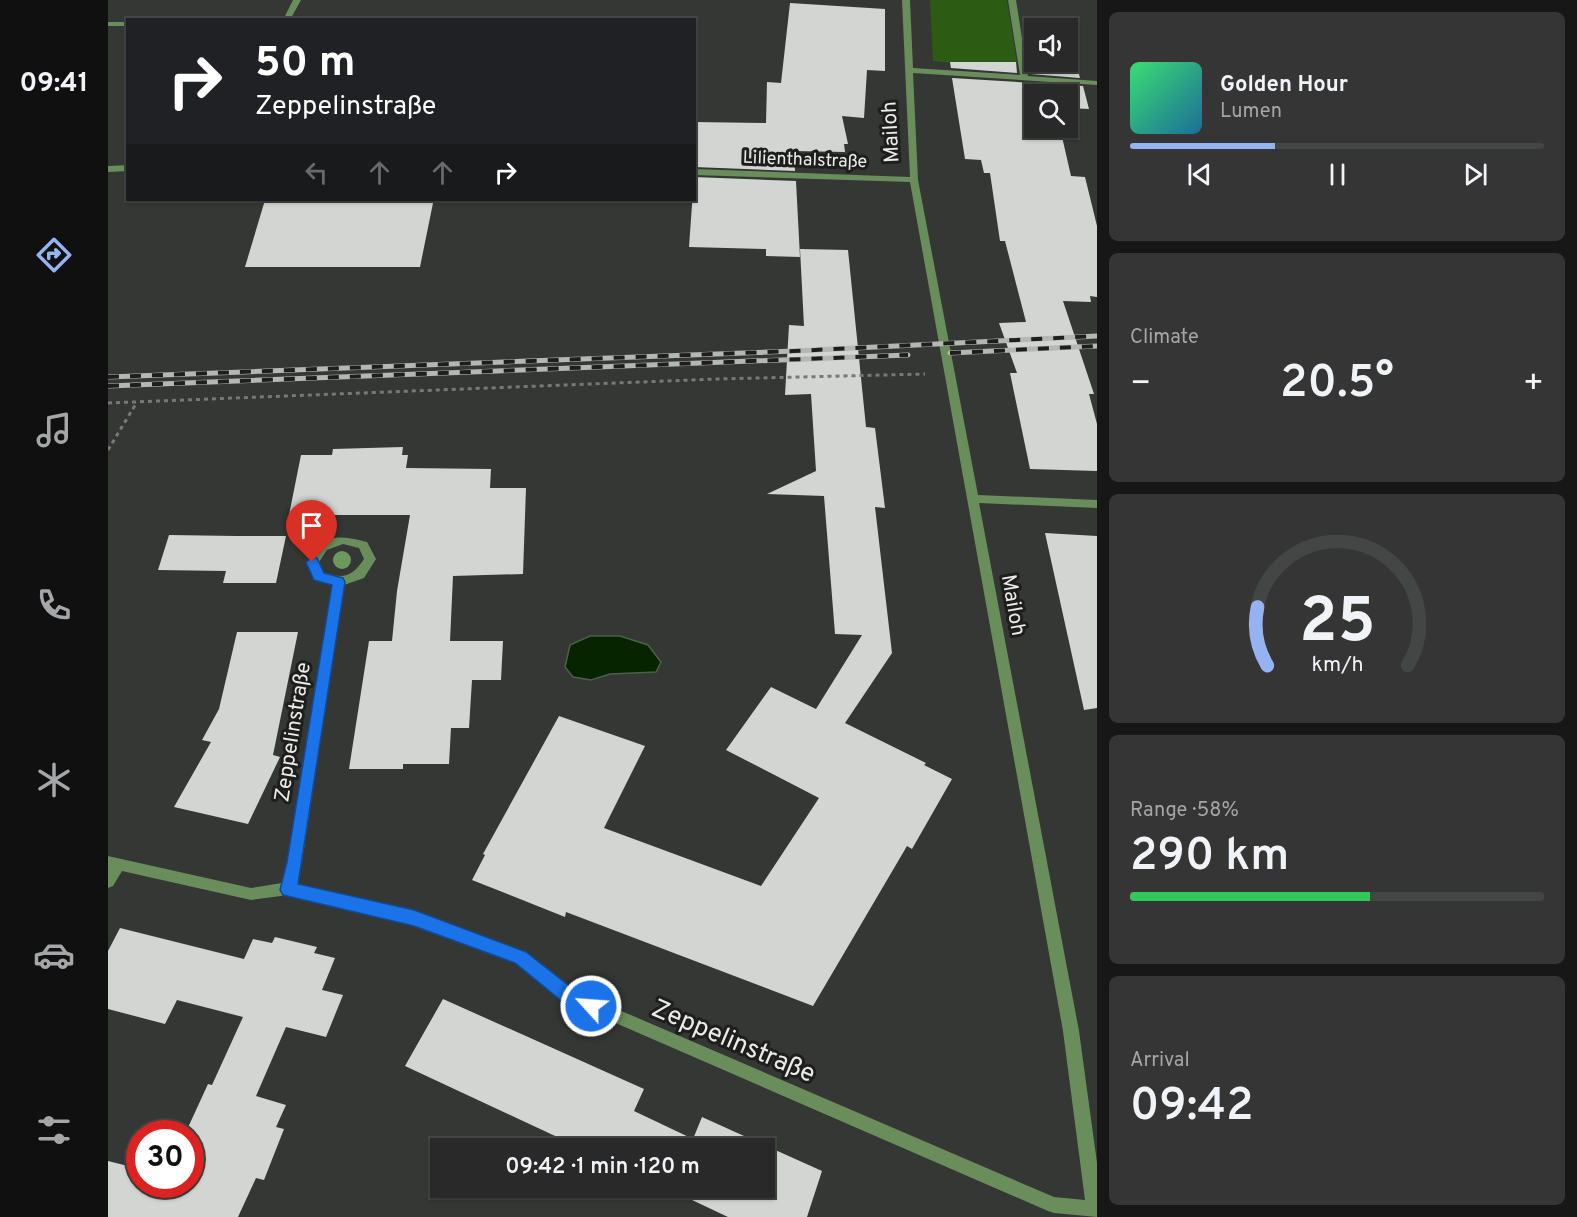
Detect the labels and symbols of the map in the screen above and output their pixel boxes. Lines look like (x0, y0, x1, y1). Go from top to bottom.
street label: Mailoh (876, 100, 907, 163)
street label: Lilienthalstraße (742, 147, 868, 174)
pin (286, 500, 337, 562)
street label: Mailoh (994, 573, 1031, 638)
street label: Zeppelinstraße (269, 660, 318, 804)
position arrow (559, 974, 623, 1038)
street label: Zeppelinstraße (646, 993, 820, 1092)
speed limit sign: 30 (126, 1120, 204, 1198)

